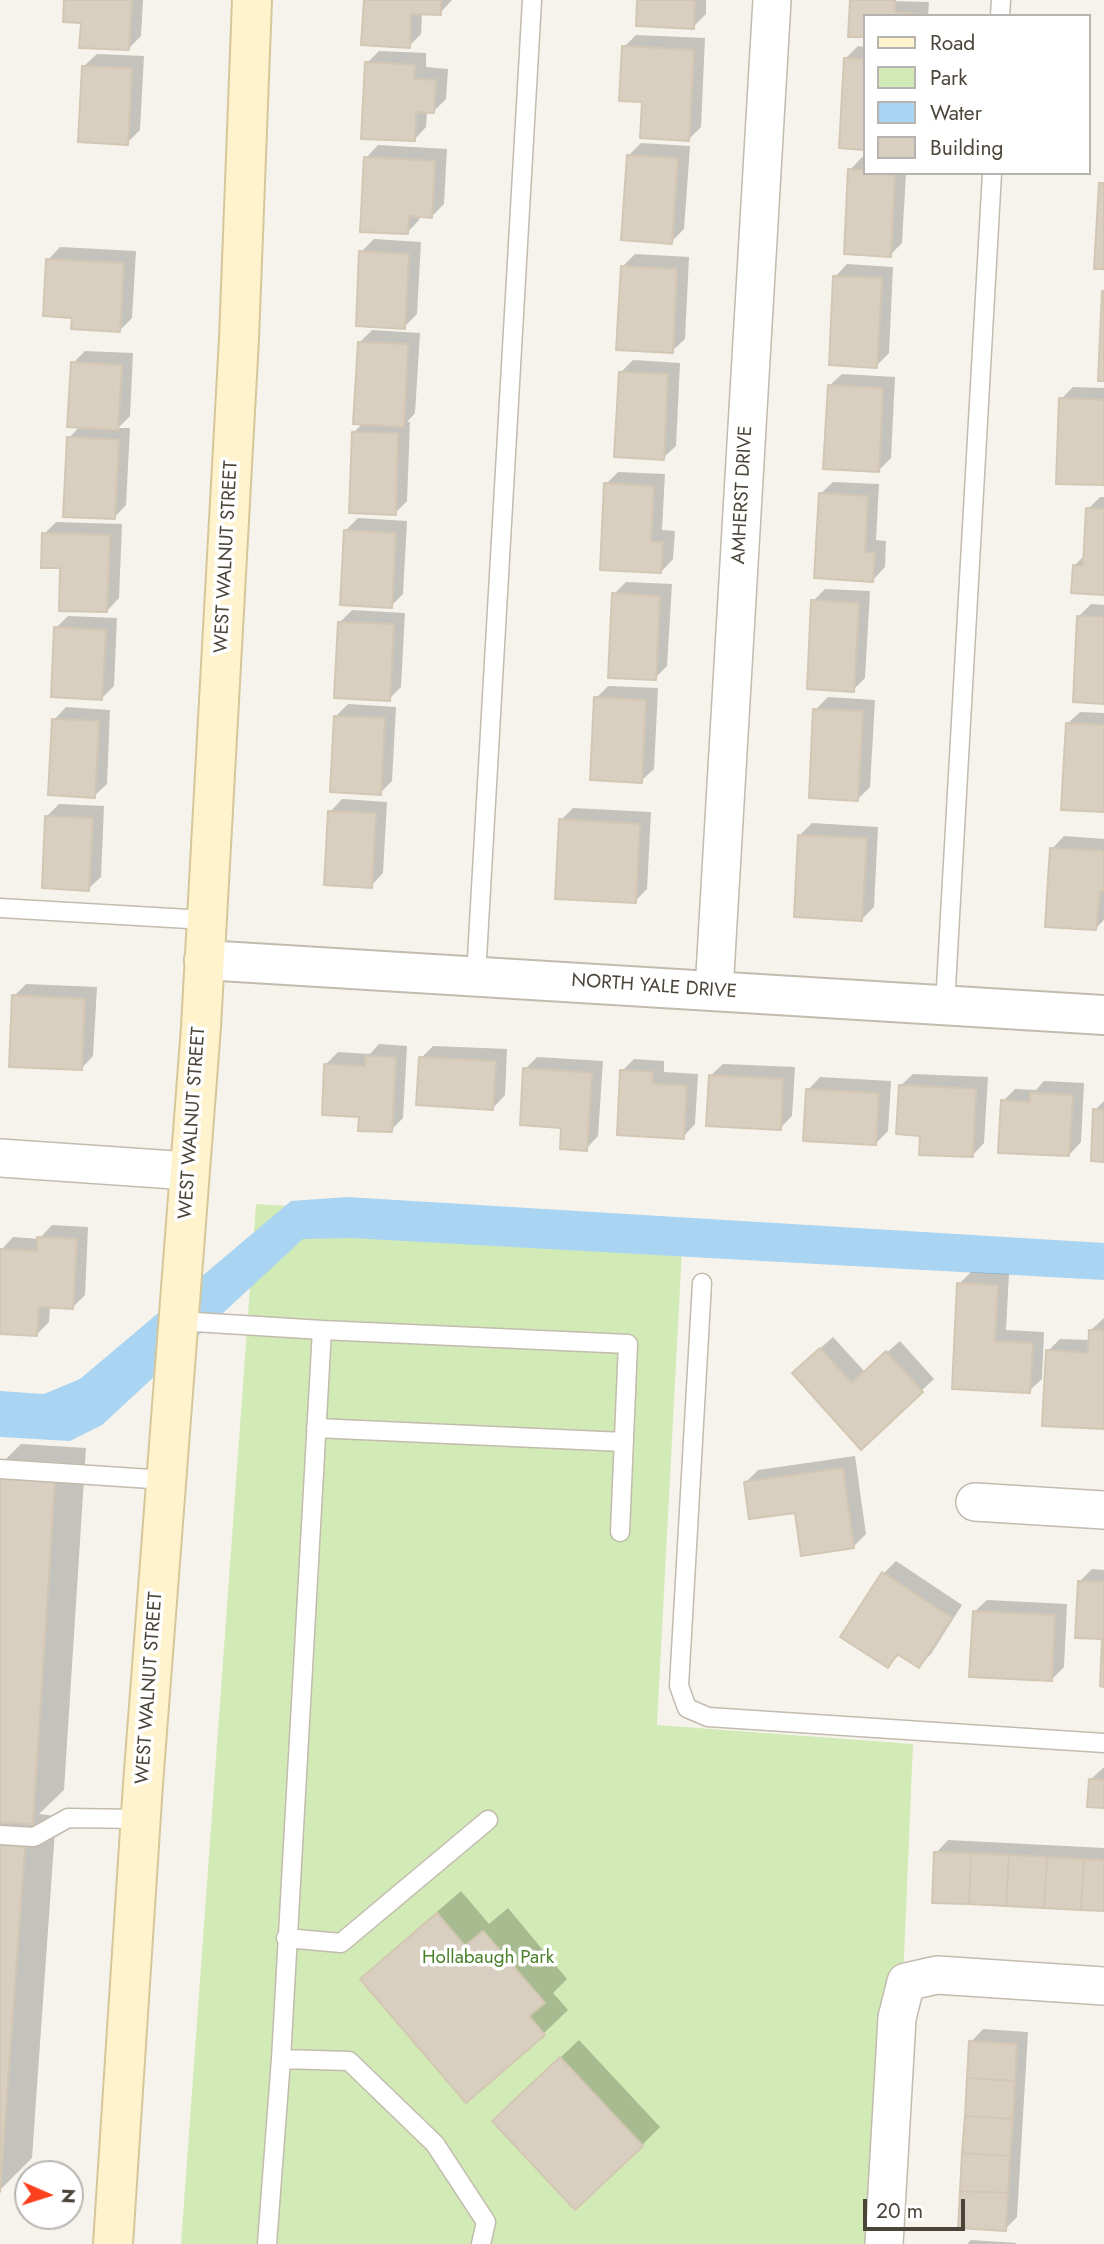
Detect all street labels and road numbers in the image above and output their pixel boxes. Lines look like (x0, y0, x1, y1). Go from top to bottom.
street label: AMHERST DRIVE (728, 425, 758, 565)
street label: WEST WALNUT STREET (211, 460, 243, 654)
street label: NORTH YALE DRIVE (571, 970, 737, 1004)
street label: WEST WALNUT STREET (175, 1026, 211, 1220)
street label: WEST WALNUT STREET (132, 1591, 168, 1785)

